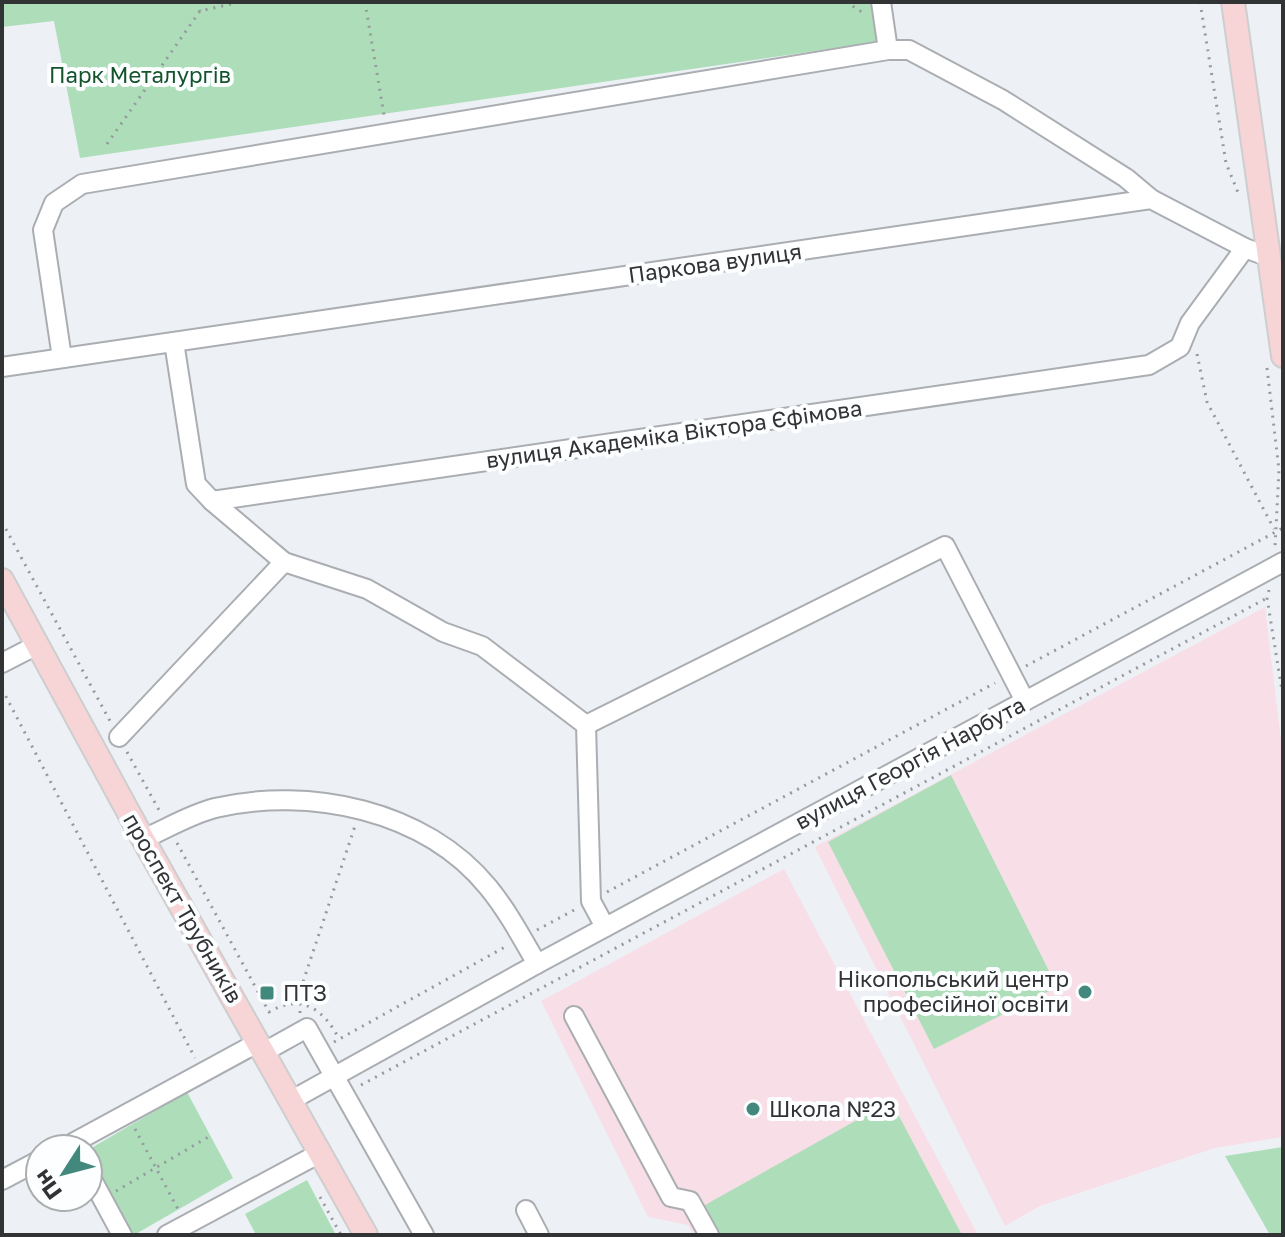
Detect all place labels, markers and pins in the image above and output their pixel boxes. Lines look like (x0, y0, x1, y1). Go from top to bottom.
place label: Нікопольський центр професійної освіти (837, 965, 1069, 1017)
place label: ПТЗ (283, 979, 327, 1006)
marker: Нікопольський центр професійної освіти (1076, 983, 1094, 1001)
marker: ПТЗ (258, 984, 276, 1002)
place label: Школа №23 (769, 1095, 896, 1122)
marker: Школа №23 (744, 1100, 762, 1118)

